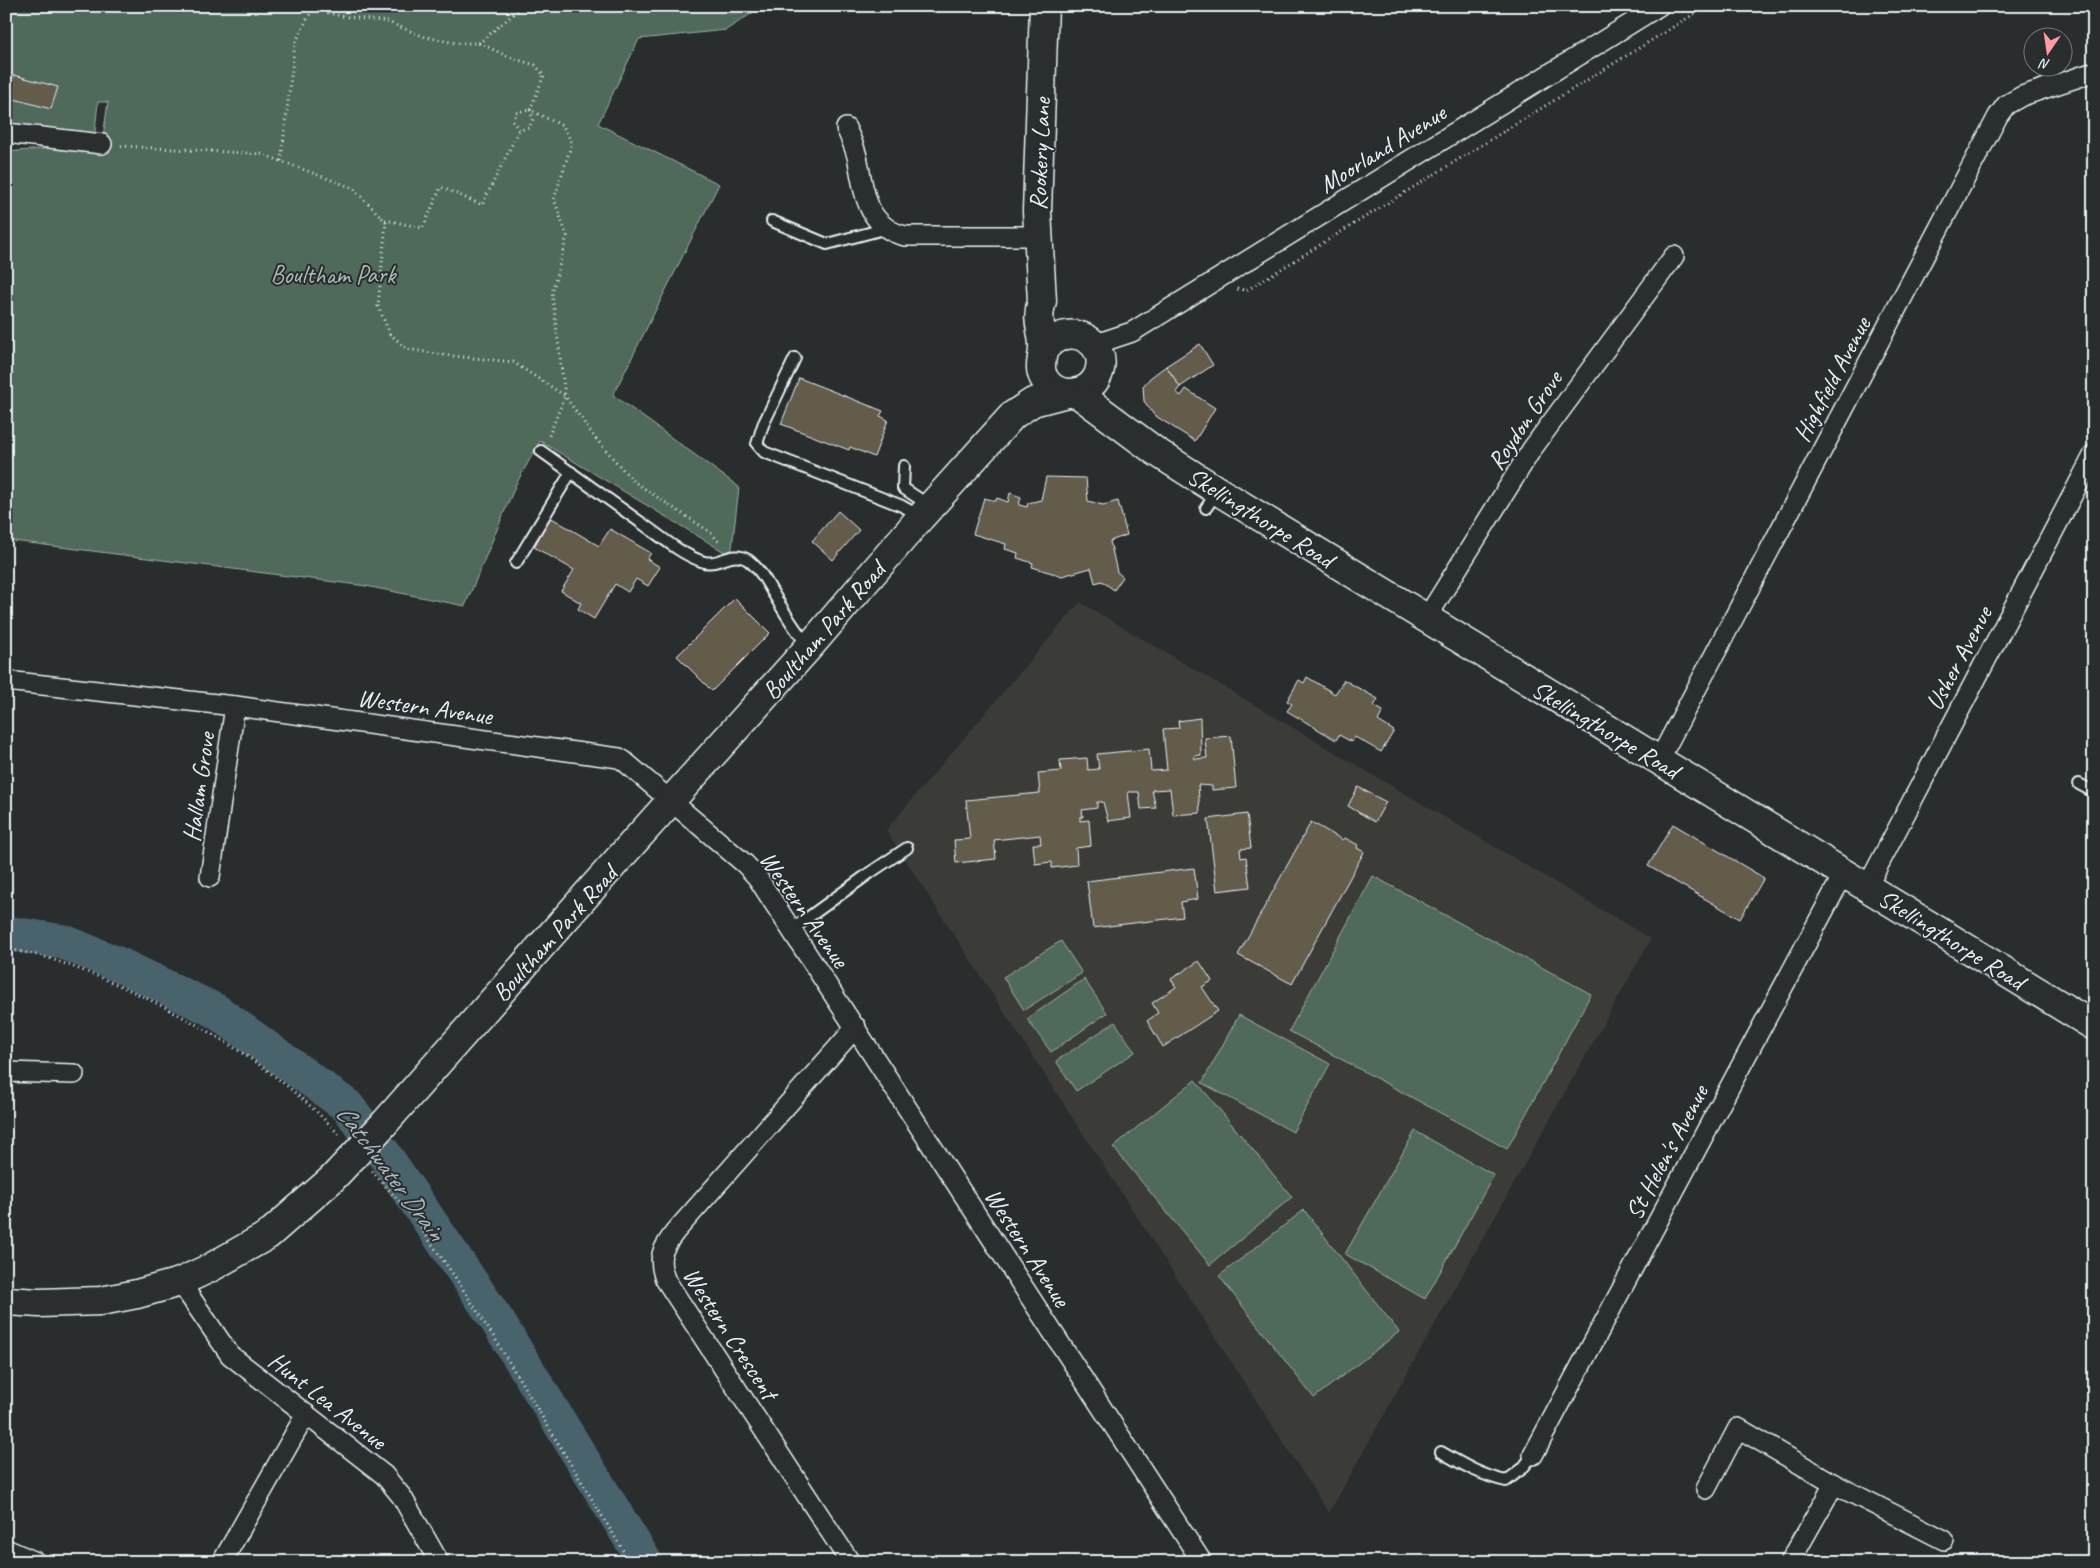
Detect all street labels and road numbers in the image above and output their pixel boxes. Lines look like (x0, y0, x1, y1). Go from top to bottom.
street label: Rookery Lane (1022, 95, 1058, 211)
street label: Moorland Avenue (1313, 96, 1454, 201)
street label: Highfield Avenue (1786, 310, 1879, 447)
street label: Roydon Grove (1480, 363, 1571, 476)
street label: Skellingthorpe Road (1181, 460, 1343, 578)
street label: Boultham Park Road (755, 552, 895, 706)
street label: Usher Avenue (1918, 599, 2000, 716)
street label: Skellingthorpe Road (1526, 673, 1689, 789)
street label: Western Avenue (356, 682, 496, 733)
street label: Hallam Grove (175, 729, 223, 844)
street label: Western Avenue (752, 845, 857, 976)
street label: Boultham Park Road (485, 856, 627, 1008)
street label: Skellingthorpe Road (1872, 882, 2034, 1000)
street label: St Helen's Avenue (1618, 1078, 1717, 1225)
street label: Western Avenue (977, 1182, 1078, 1315)
street label: Western Crescent (675, 1261, 787, 1409)
street label: Hunt Lea Avenue (262, 1345, 394, 1458)

